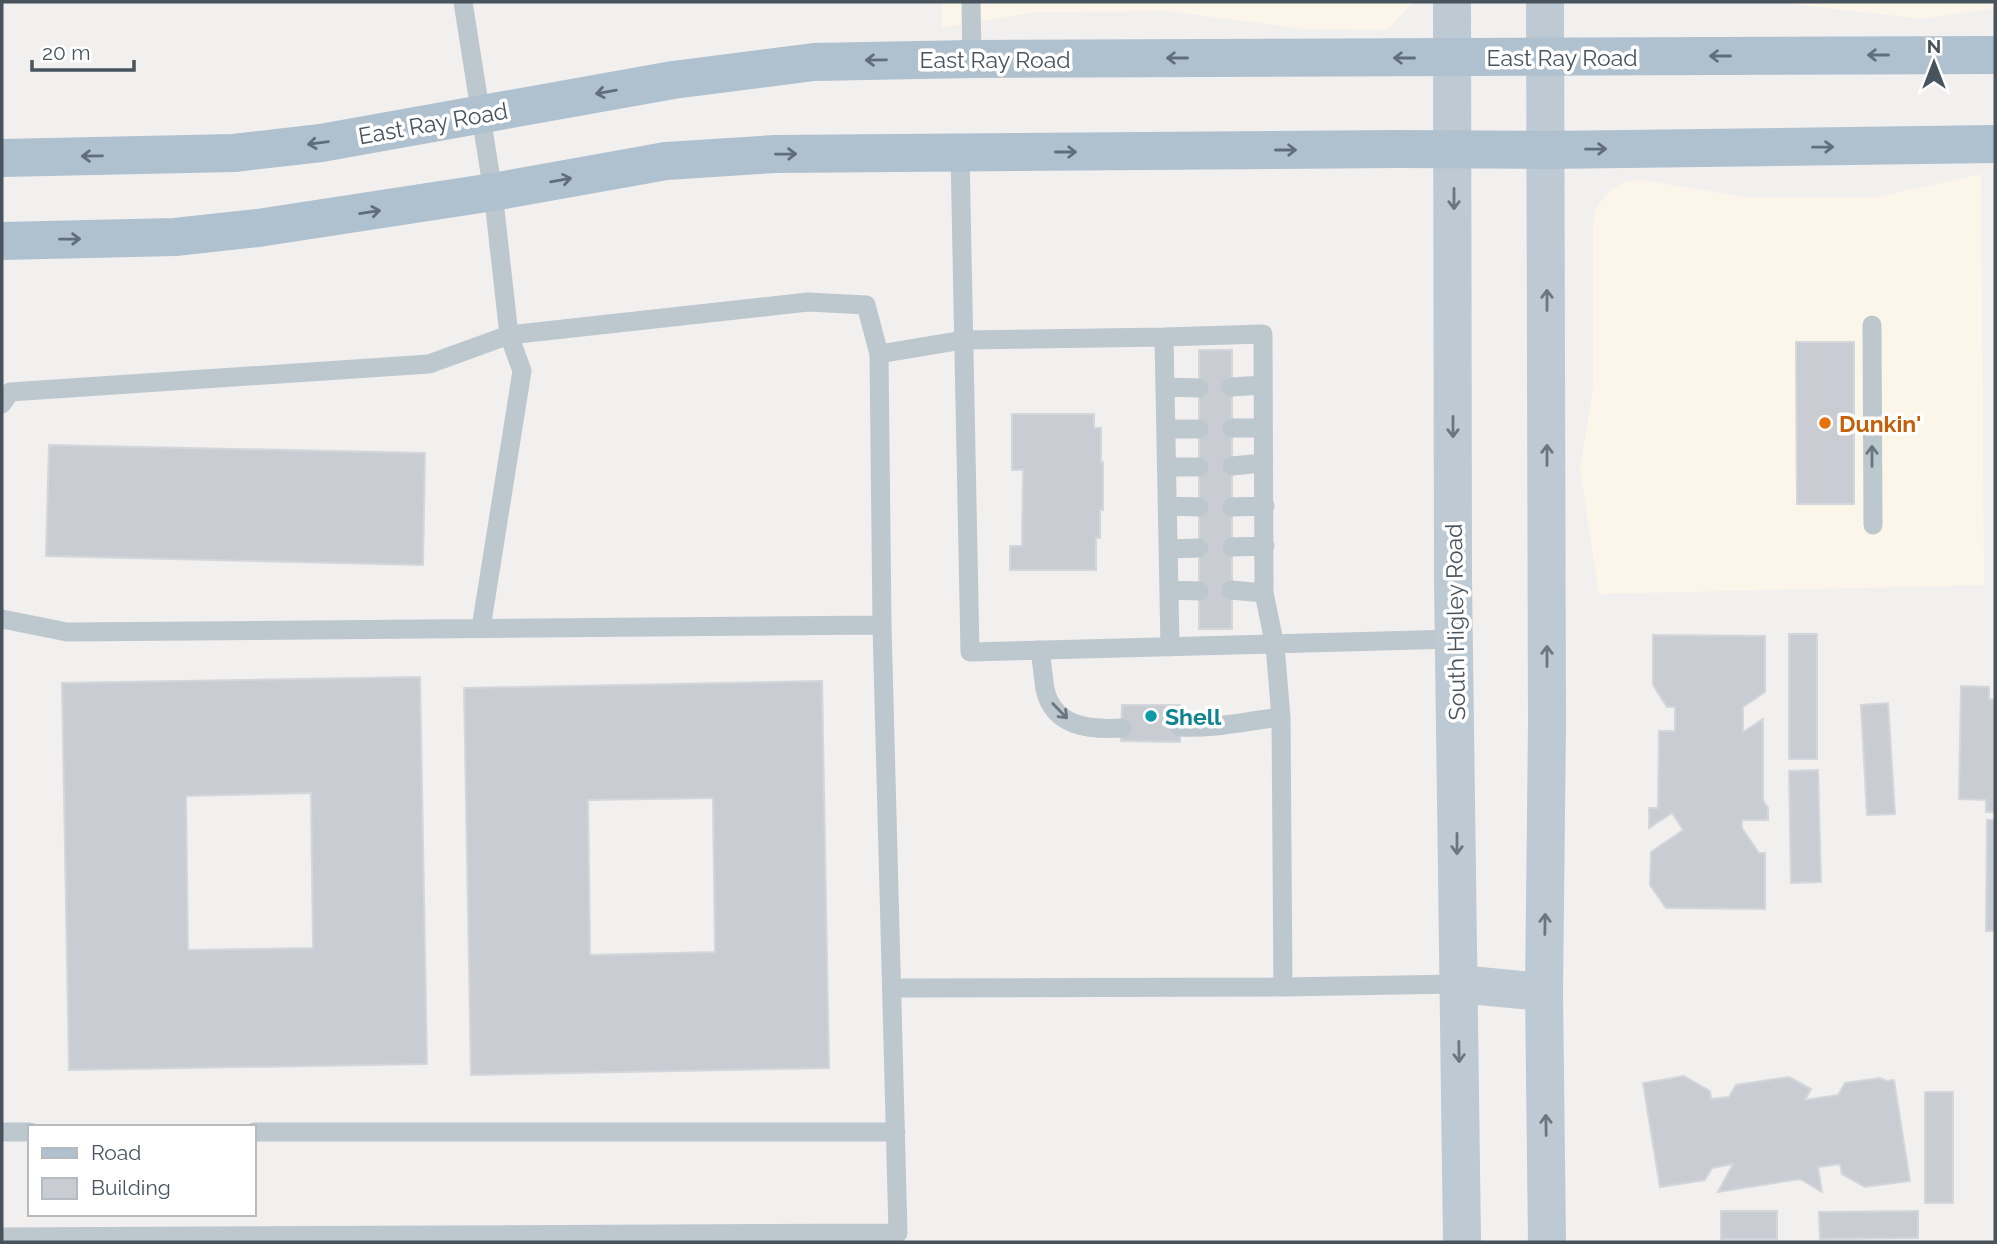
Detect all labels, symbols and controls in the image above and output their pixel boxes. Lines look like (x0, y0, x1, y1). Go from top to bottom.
scale bar (32, 28, 133, 72)
north arrow (1899, 28, 1969, 98)
text: N (1927, 35, 1941, 57)
text: 20 m (42, 40, 90, 65)
street label: East Ray Road (1486, 44, 1638, 71)
street label: East Ray Road (919, 46, 1071, 73)
one-way arrow (1867, 48, 1890, 62)
one-way arrow (1708, 49, 1731, 63)
one-way arrow (1166, 51, 1189, 65)
one-way arrow (1393, 51, 1416, 65)
one-way arrow (865, 54, 888, 67)
one-way arrow (595, 85, 618, 99)
street label: East Ray Road (356, 97, 510, 149)
one-way arrow (308, 137, 330, 150)
one-way arrow (1811, 140, 1834, 153)
one-way arrow (1275, 143, 1298, 157)
one-way arrow (1584, 143, 1607, 156)
one-way arrow (1055, 145, 1078, 158)
one-way arrow (774, 147, 797, 161)
one-way arrow (80, 150, 103, 163)
one-way arrow (549, 173, 572, 186)
one-way arrow (1447, 188, 1460, 211)
one-way arrow (358, 205, 381, 218)
one-way arrow (58, 232, 81, 246)
one-way arrow (1540, 289, 1554, 312)
place label: Dunkin' (1839, 410, 1921, 437)
one-way arrow (1446, 415, 1460, 438)
marker: Dunkin' (1817, 415, 1833, 431)
one-way arrow (1540, 444, 1554, 467)
one-way arrow (1865, 445, 1879, 468)
street label: South Higley Road (1440, 523, 1470, 721)
one-way arrow (1540, 645, 1554, 668)
one-way arrow (1052, 703, 1069, 720)
place label: Shell (1165, 703, 1222, 730)
marker: Shell (1143, 708, 1159, 724)
one-way arrow (1450, 832, 1464, 855)
one-way arrow (1538, 913, 1552, 936)
one-way arrow (1452, 1040, 1466, 1063)
one-way arrow (1539, 1114, 1553, 1137)
legend (28, 1125, 256, 1216)
text: Road (91, 1140, 141, 1165)
text: Building (91, 1175, 171, 1200)

